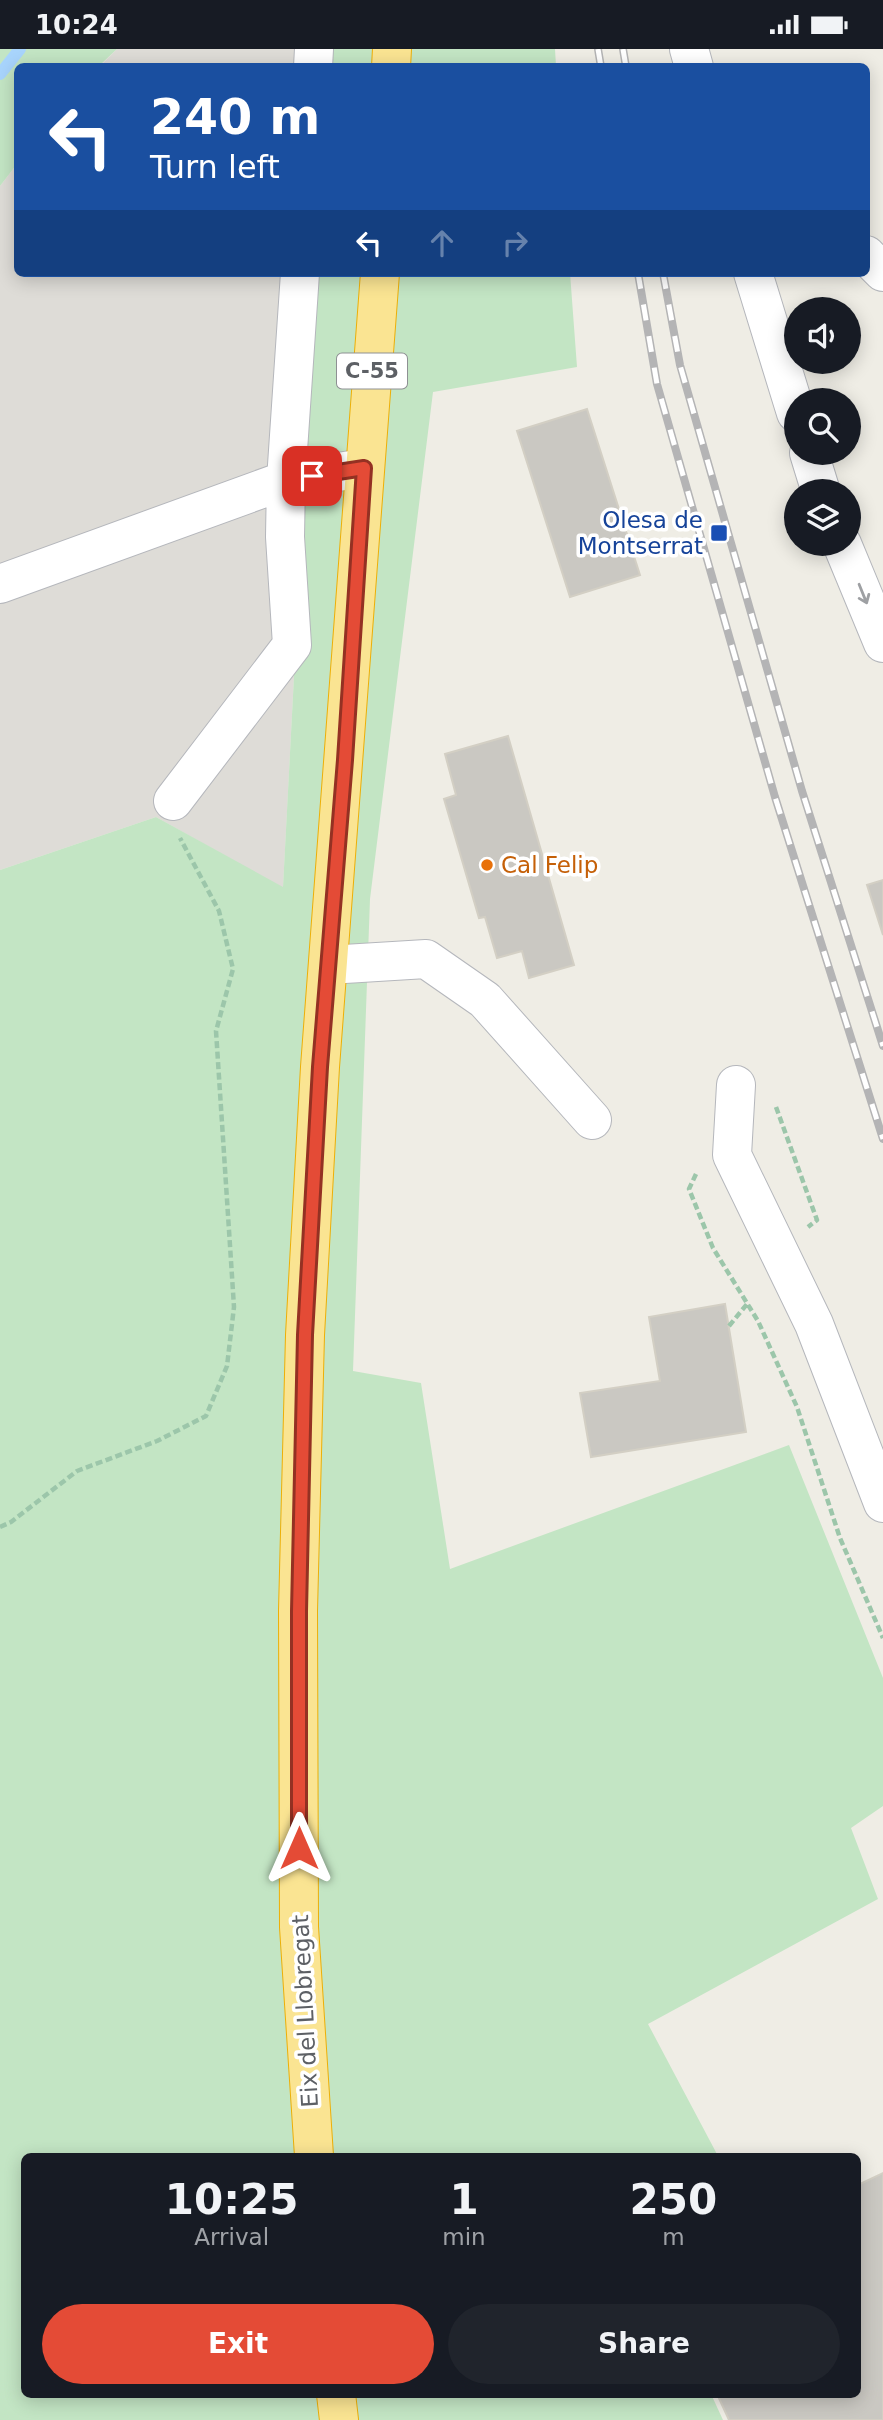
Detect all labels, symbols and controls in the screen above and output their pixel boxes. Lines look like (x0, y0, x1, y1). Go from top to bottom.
text: 10:24 (35, 10, 118, 40)
text: 240 m (150, 89, 320, 146)
icon: left (35, 91, 126, 182)
text: Turn left (150, 148, 280, 186)
icon: left (350, 224, 388, 262)
icon: ahead (423, 224, 461, 262)
icon: right (496, 224, 534, 262)
map controls (784, 297, 861, 556)
button: sound (784, 297, 861, 374)
road number: C-55 (337, 353, 407, 389)
button: search (784, 388, 861, 465)
pin (282, 446, 342, 506)
icon: arrive (293, 457, 331, 495)
button: layers (784, 479, 861, 556)
place label: Olesa de Montserrat (578, 507, 703, 559)
marker: Olesa de Montserrat (709, 523, 729, 543)
one-way arrow (857, 582, 870, 604)
place label: Cal Felip (501, 852, 598, 878)
marker: Cal Felip (479, 857, 495, 873)
position arrow (262, 1811, 336, 1885)
street label: Eix del Llobregat (287, 1914, 323, 2108)
text: 10:25 (165, 2175, 299, 2224)
text: 1 (449, 2175, 479, 2224)
text: 250 (630, 2175, 717, 2224)
text: Arrival (194, 2224, 269, 2250)
text: min (442, 2224, 486, 2250)
text: m (662, 2224, 685, 2250)
button: Exit (42, 2304, 434, 2384)
button: Share (448, 2304, 840, 2384)

